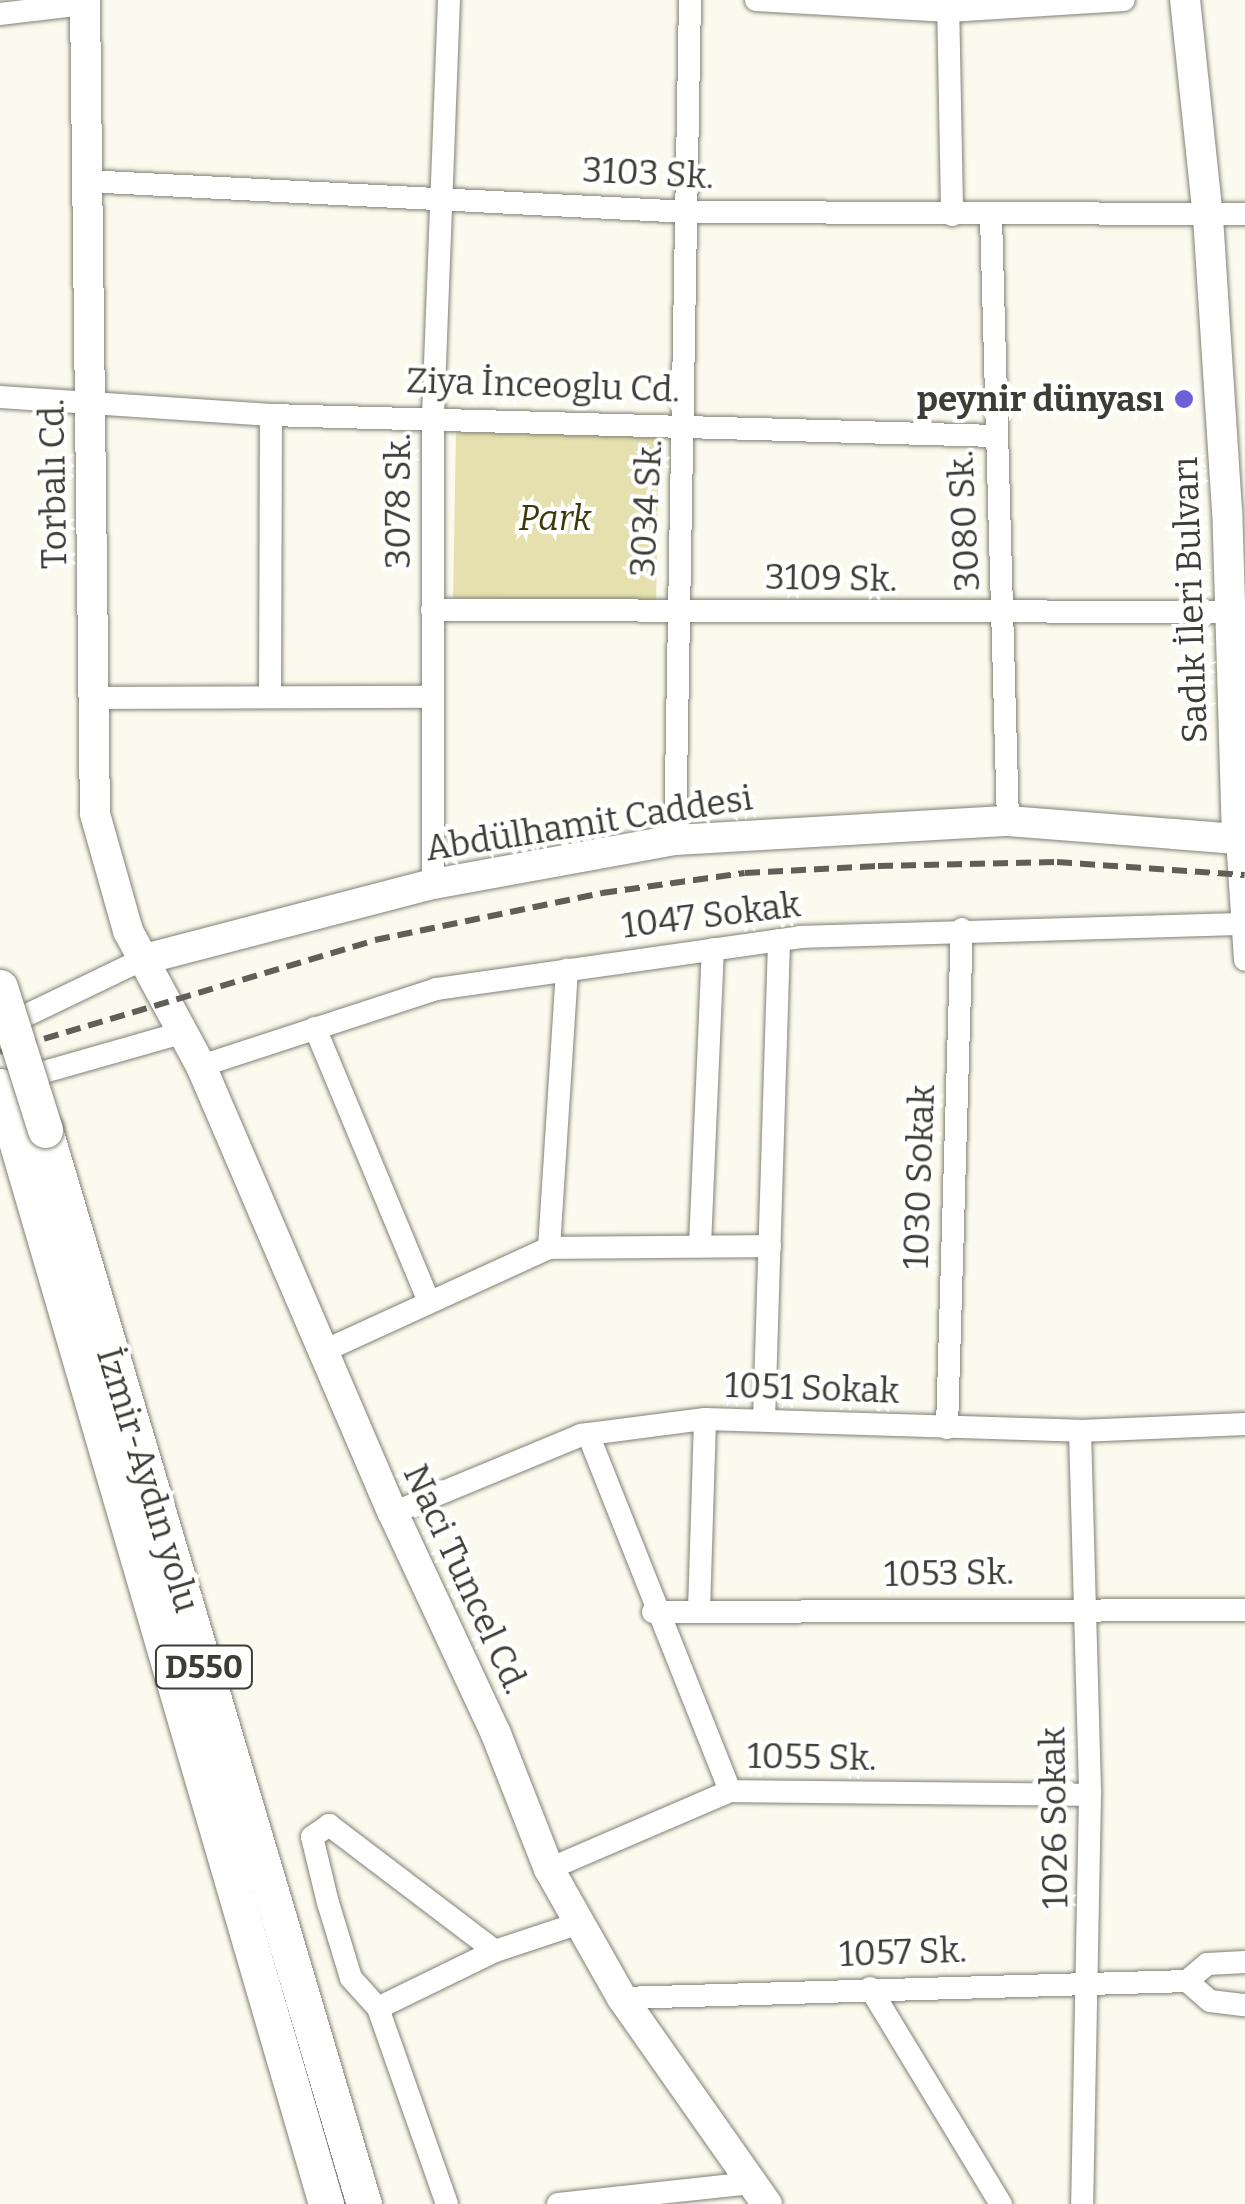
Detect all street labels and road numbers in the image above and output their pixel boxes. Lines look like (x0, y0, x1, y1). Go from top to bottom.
street label: 3103 Sk. (581, 149, 715, 197)
street label: Ziya İnceoglu Cd. (405, 359, 681, 411)
street label: Torbalı Cd. (31, 398, 75, 570)
street label: 3078 Sk. (377, 433, 419, 569)
street label: 3034 Sk. (621, 438, 671, 578)
street label: 3080 Sk. (939, 449, 989, 593)
street label: Sadık İleri Bulvarı (1164, 456, 1216, 744)
street label: 3109 Sk. (764, 556, 898, 600)
street label: Abdülhamit Caddesi (423, 776, 755, 870)
street label: 1047 Sokak (619, 883, 803, 947)
street label: 1030 Sokak (895, 1084, 943, 1270)
street label: İzmir-Aydın yolu (88, 1343, 208, 1617)
street label: 1051 Sokak (724, 1364, 900, 1412)
street label: Naci Tuncel Cd. (395, 1458, 537, 1700)
street label: 1053 Sk. (884, 1551, 1014, 1595)
road number: D550 (154, 1640, 254, 1694)
street label: 1026 Sokak (1031, 1727, 1077, 1909)
street label: 1055 Sk. (747, 1735, 877, 1779)
street label: 1057 Sk. (839, 1929, 967, 1975)

